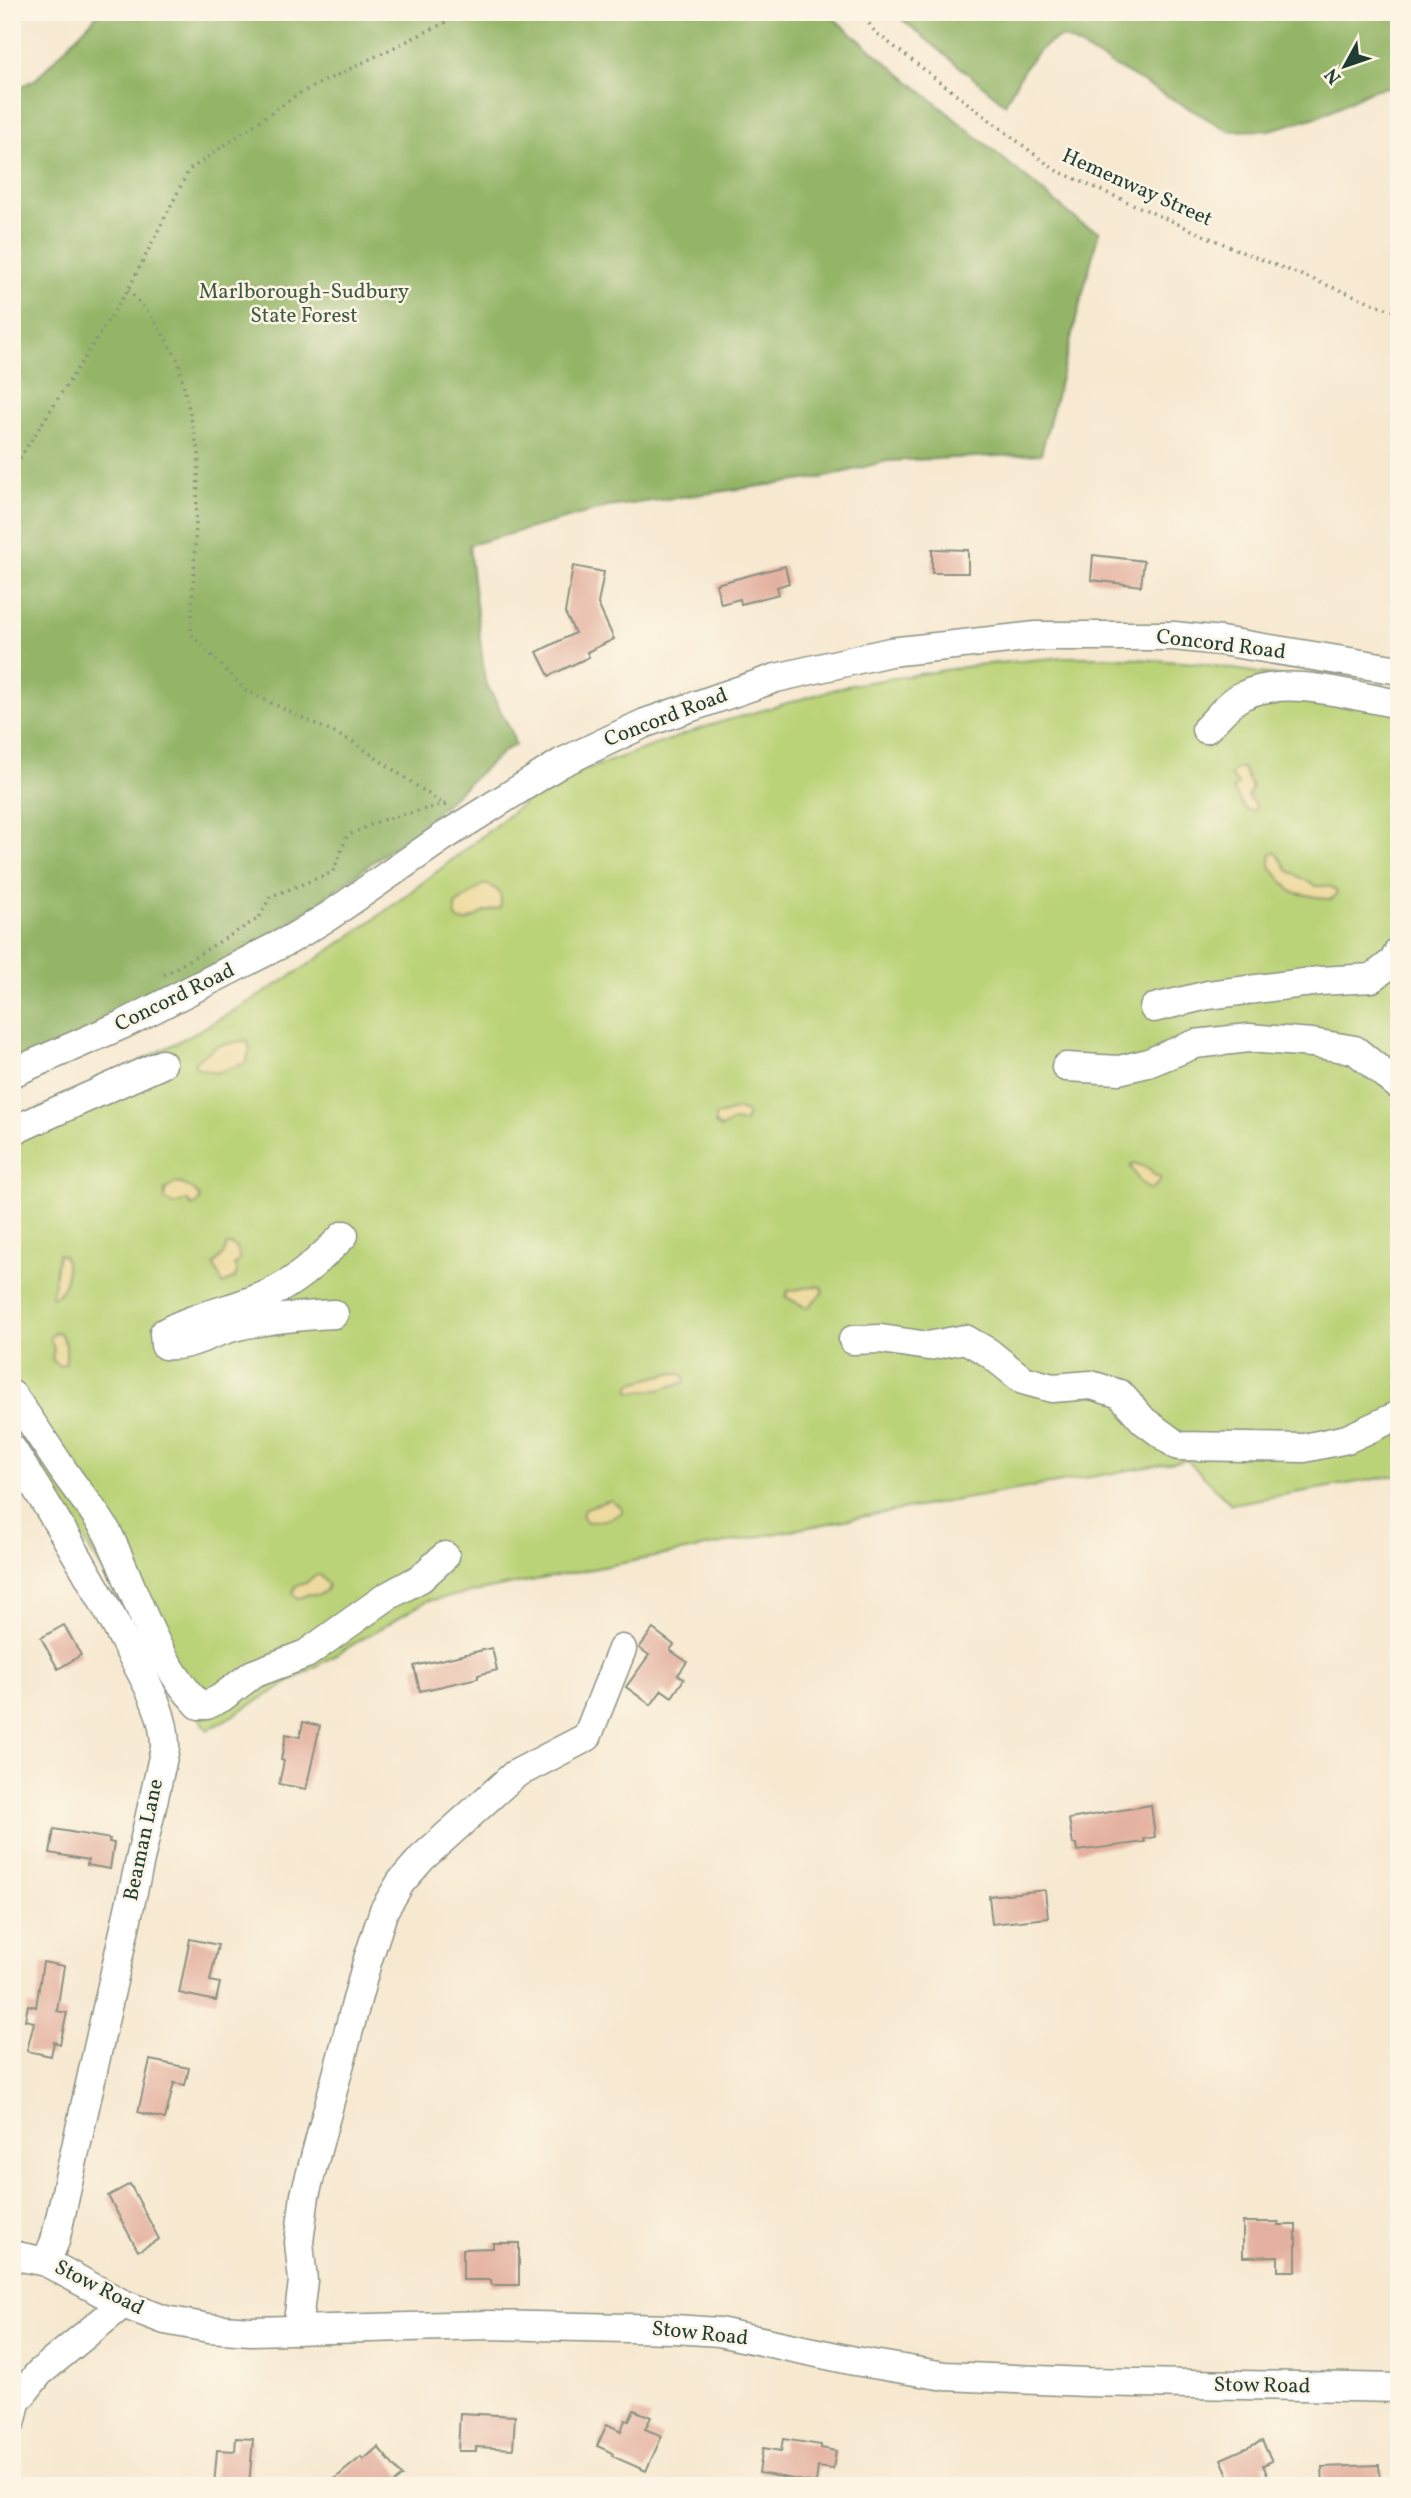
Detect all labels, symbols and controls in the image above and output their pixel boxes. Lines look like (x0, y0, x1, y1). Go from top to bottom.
north arrow (1310, 32, 1380, 102)
text: N (1319, 62, 1348, 89)
street label: Hemenway Street (1057, 142, 1217, 234)
park label: Marlborough-Sudbury State Forest (199, 278, 410, 331)
street label: Concord Road (1155, 623, 1287, 667)
street label: Concord Road (600, 681, 732, 755)
street label: Concord Road (110, 956, 240, 1040)
street label: Beaman Lane (117, 1776, 171, 1904)
street label: Stow Road (49, 2253, 149, 2323)
street label: Stow Road (650, 2315, 750, 2353)
street label: Stow Road (1213, 2371, 1311, 2401)

